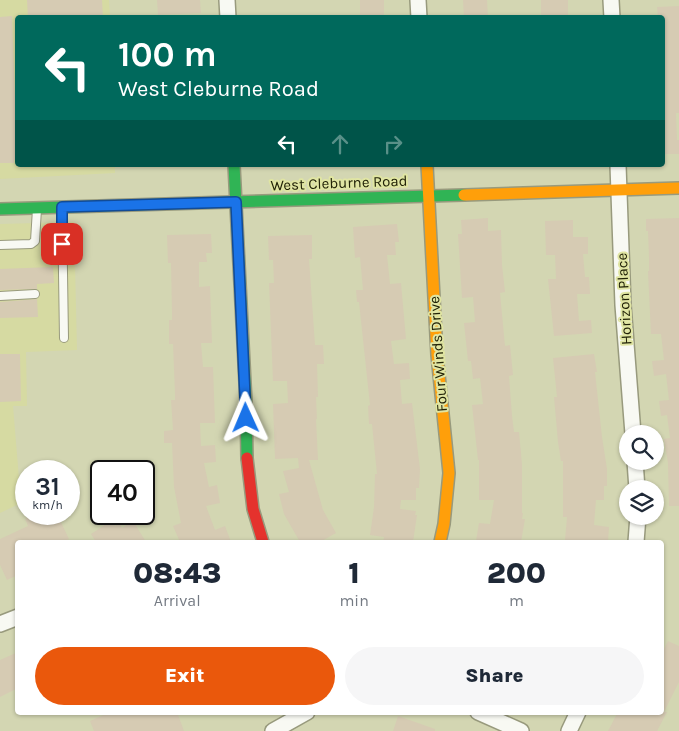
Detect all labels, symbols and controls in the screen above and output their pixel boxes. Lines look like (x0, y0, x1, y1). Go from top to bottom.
text: 100 m (118, 34, 217, 75)
icon: left (35, 35, 100, 100)
text: West Cleburne Road (118, 76, 319, 102)
icon: left (273, 130, 301, 158)
icon: ahead (326, 130, 354, 158)
icon: right (379, 130, 407, 158)
street label: West Cleburne Road (270, 172, 408, 194)
pin (41, 223, 83, 265)
icon: arrive (48, 230, 76, 258)
street label: Horizon Place (613, 252, 635, 346)
street label: Four Winds Drive (425, 296, 451, 412)
position arrow (219, 391, 271, 443)
map controls (619, 425, 664, 525)
button: search (619, 425, 664, 470)
speed limit sign: 40 (90, 460, 155, 525)
text: 31 (35, 472, 60, 501)
button: layers (619, 480, 664, 525)
text: km/h (32, 498, 63, 512)
text: 08:43 (133, 555, 221, 591)
text: 1 (348, 555, 360, 591)
text: 200 (487, 555, 546, 591)
text: Arrival (154, 591, 201, 610)
text: min (339, 591, 369, 610)
text: m (509, 591, 524, 610)
button: Exit (35, 647, 335, 705)
button: Share (345, 647, 644, 705)

